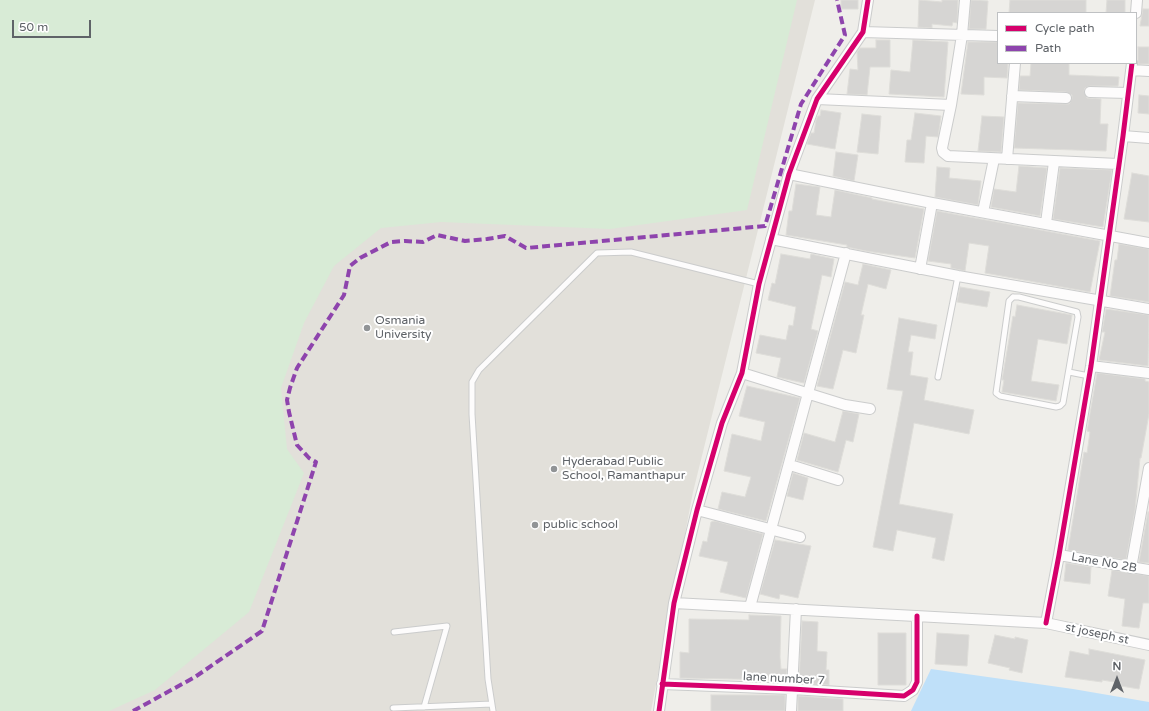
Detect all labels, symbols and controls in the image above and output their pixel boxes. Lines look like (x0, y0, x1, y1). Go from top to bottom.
scale bar (14, 12, 93, 38)
legend (997, 12, 1137, 64)
text: 50 m (19, 20, 48, 34)
text: Cycle path (1035, 21, 1094, 35)
text: Path (1035, 41, 1061, 55)
place label: Osmania University (375, 314, 432, 342)
marker: Osmania University (362, 323, 372, 333)
place label: Hyderabad Public School, Ramanthapur (562, 455, 685, 483)
marker: Hyderabad Public School, Ramanthapur (549, 464, 559, 474)
place label: public school (543, 518, 618, 532)
marker: public school (530, 520, 540, 530)
street label: Lane No 2B (1070, 550, 1138, 576)
street label: st joseph st (1064, 620, 1130, 648)
north arrow (1097, 659, 1137, 699)
text: N (1113, 660, 1121, 673)
street label: lane number 7 (743, 670, 825, 688)

